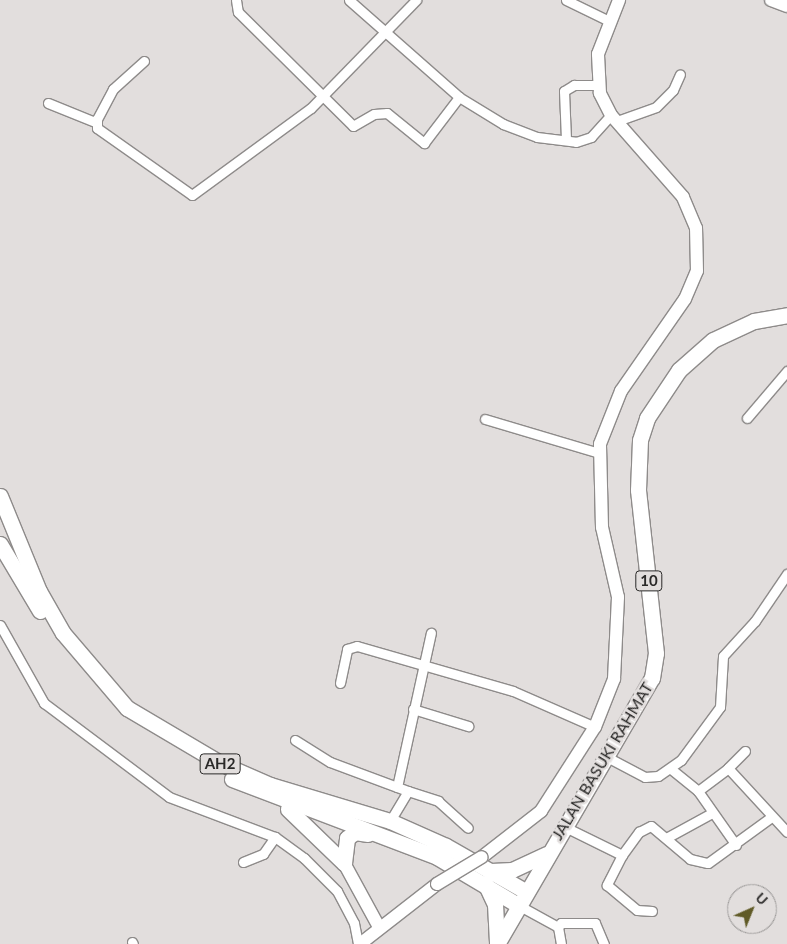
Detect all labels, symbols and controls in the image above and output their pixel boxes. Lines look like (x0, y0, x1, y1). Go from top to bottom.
road number: 10 (635, 568, 663, 594)
street label: JALAN BASUKI RAHMAT (547, 679, 657, 843)
road number: AH2 (199, 752, 241, 776)
north arrow (727, 884, 777, 934)
text: U (752, 889, 772, 908)

